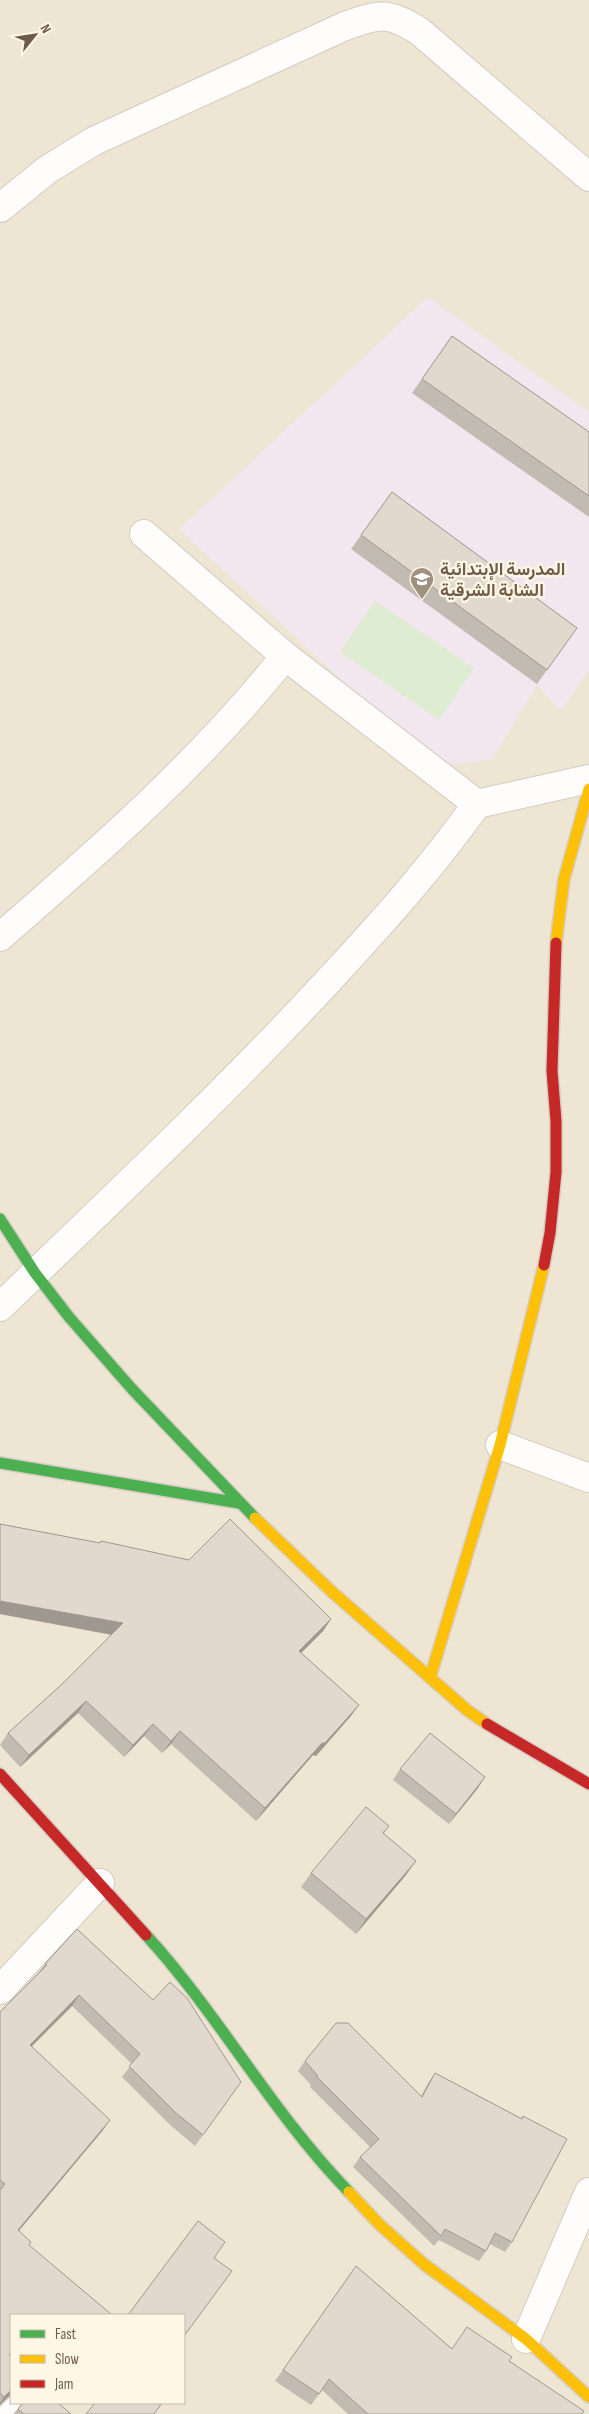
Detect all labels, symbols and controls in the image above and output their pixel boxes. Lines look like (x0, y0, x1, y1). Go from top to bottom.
north arrow (10, 10, 60, 60)
text: N (37, 21, 55, 36)
place label: المدرسة الإبتدائية الشابة الشرقية (440, 559, 565, 601)
school or university icon: المدرسة الإبتدائية الشابة الشرقية (409, 566, 435, 600)
legend (10, 2314, 185, 2404)
text: Fast (55, 2325, 77, 2344)
text: Slow (55, 2350, 79, 2369)
text: Jam (54, 2375, 73, 2394)

